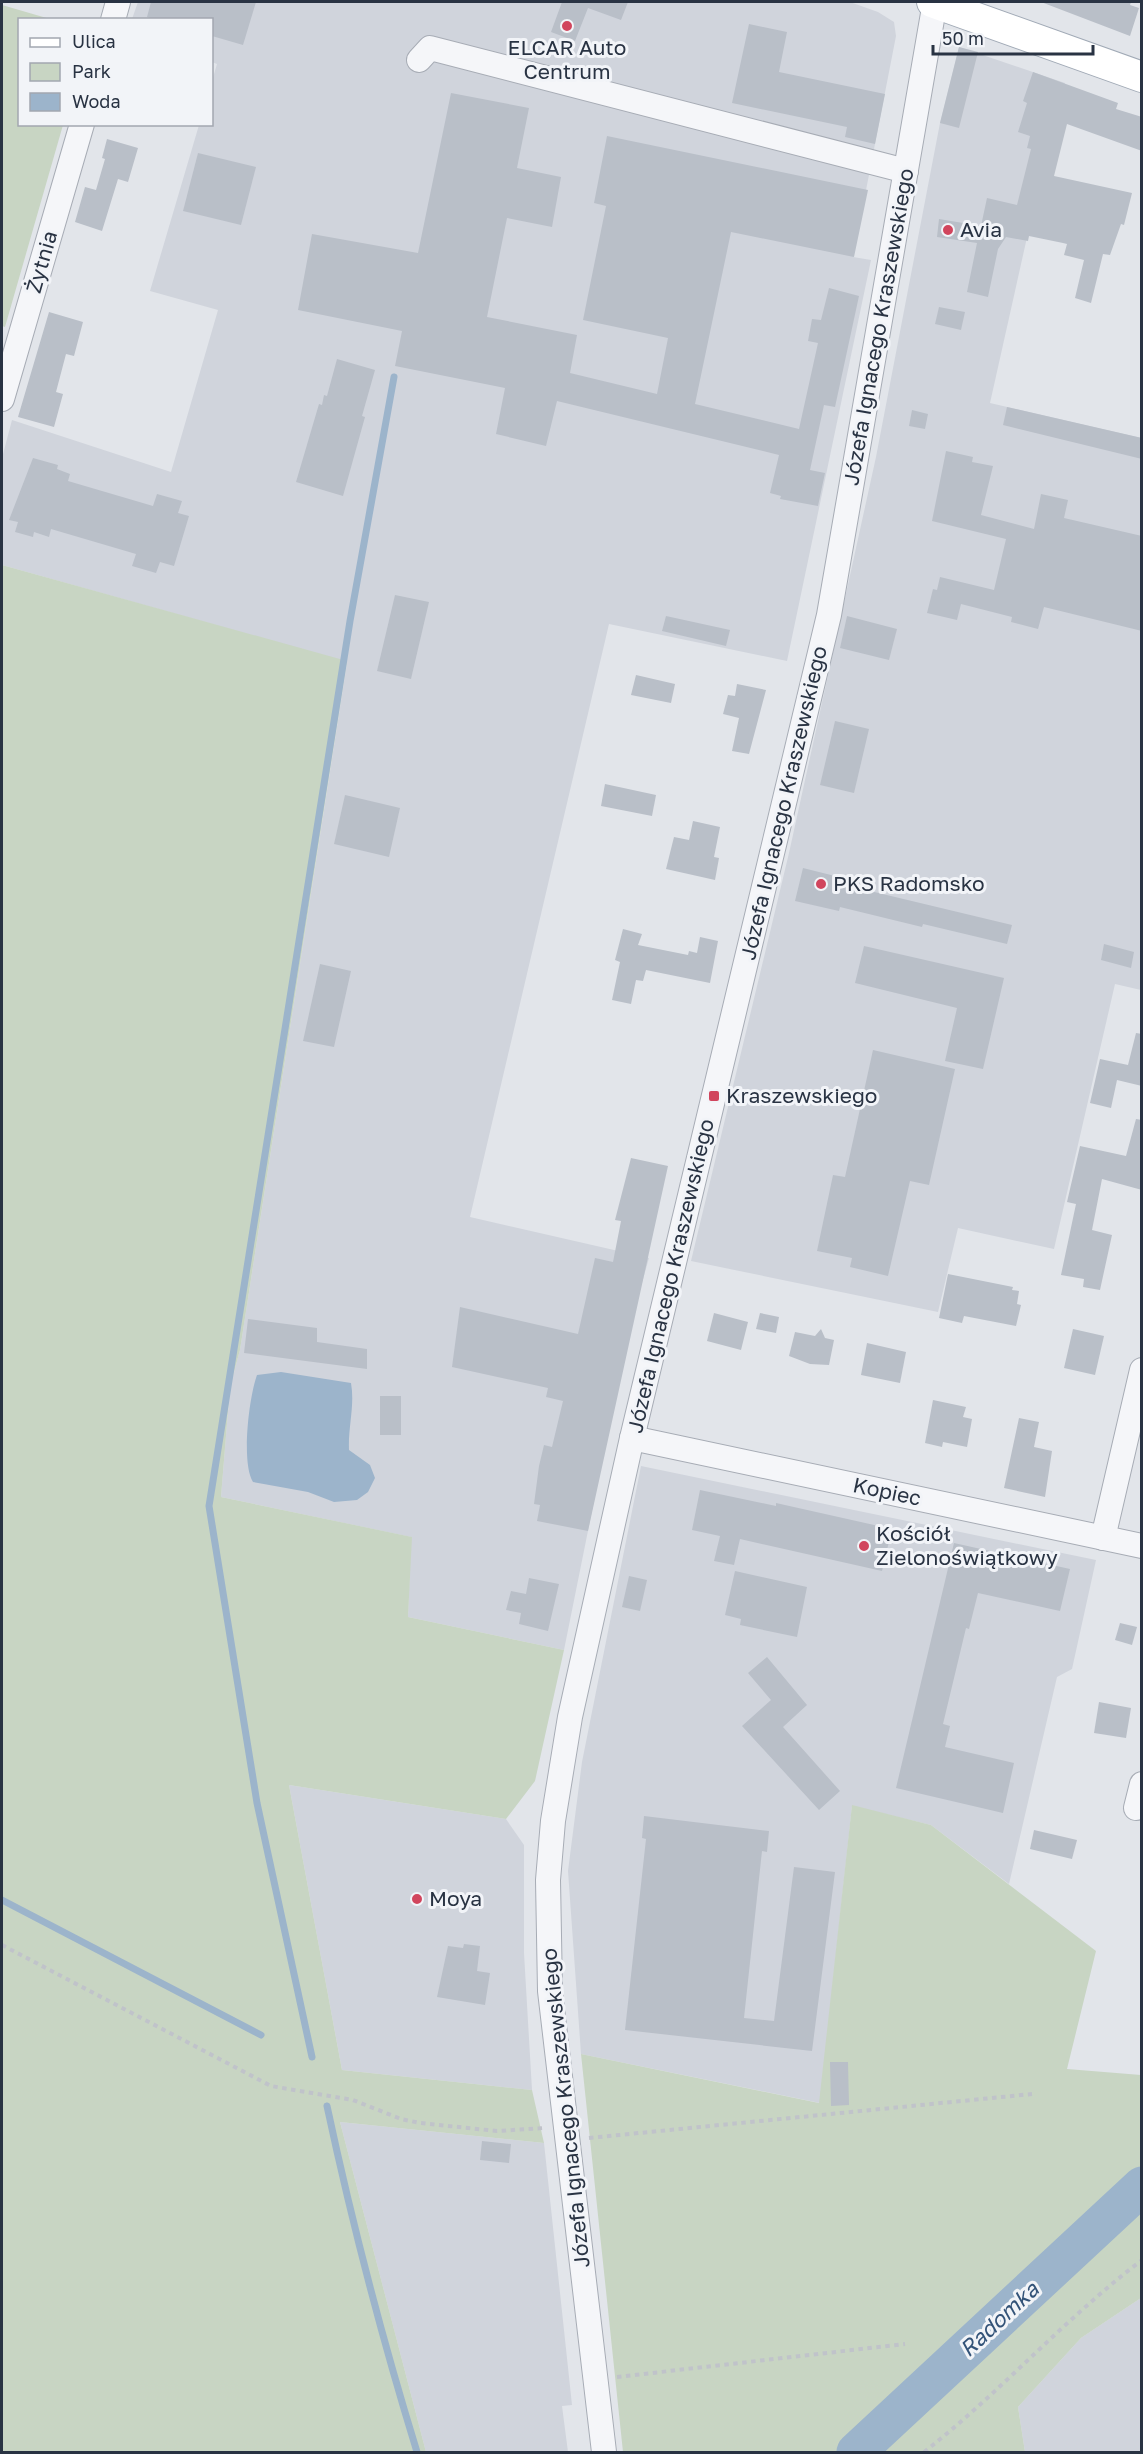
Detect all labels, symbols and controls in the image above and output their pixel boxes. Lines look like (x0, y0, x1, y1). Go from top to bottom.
legend (18, 18, 213, 126)
scale bar (933, 18, 1094, 56)
marker: ELCAR Auto Centrum (560, 19, 574, 33)
text: 50 m (942, 27, 984, 49)
text: Ulica (72, 30, 116, 52)
place label: ELCAR Auto Centrum (508, 34, 626, 84)
text: Park (72, 60, 111, 82)
text: Woda (72, 90, 121, 112)
street label: Józefa Ignacego Kraszewskiego (837, 166, 919, 487)
place label: Avia (960, 216, 1002, 242)
marker: Avia (941, 223, 955, 237)
street label: Żytnia (20, 228, 62, 296)
street label: Józefa Ignacego Kraszewskiego (734, 643, 832, 962)
place label: PKS Radomsko (833, 870, 985, 896)
marker: PKS Radomsko (814, 877, 828, 891)
place label: Kraszewskiego (726, 1082, 877, 1108)
marker: Kraszewskiego (707, 1089, 721, 1103)
street label: Józefa Ignacego Kraszewskiego (621, 1116, 719, 1435)
street label: Kopiec (851, 1471, 924, 1511)
place label: Kościół Zielonoświątkowy (876, 1520, 1058, 1570)
marker: Kościół Zielonoświątkowy (857, 1539, 871, 1553)
place label: Moya (429, 1885, 482, 1911)
marker: Moya (410, 1892, 424, 1906)
street label: Józefa Ignacego Kraszewskiego (535, 1947, 595, 2269)
water label: Radomka (954, 2274, 1045, 2362)

